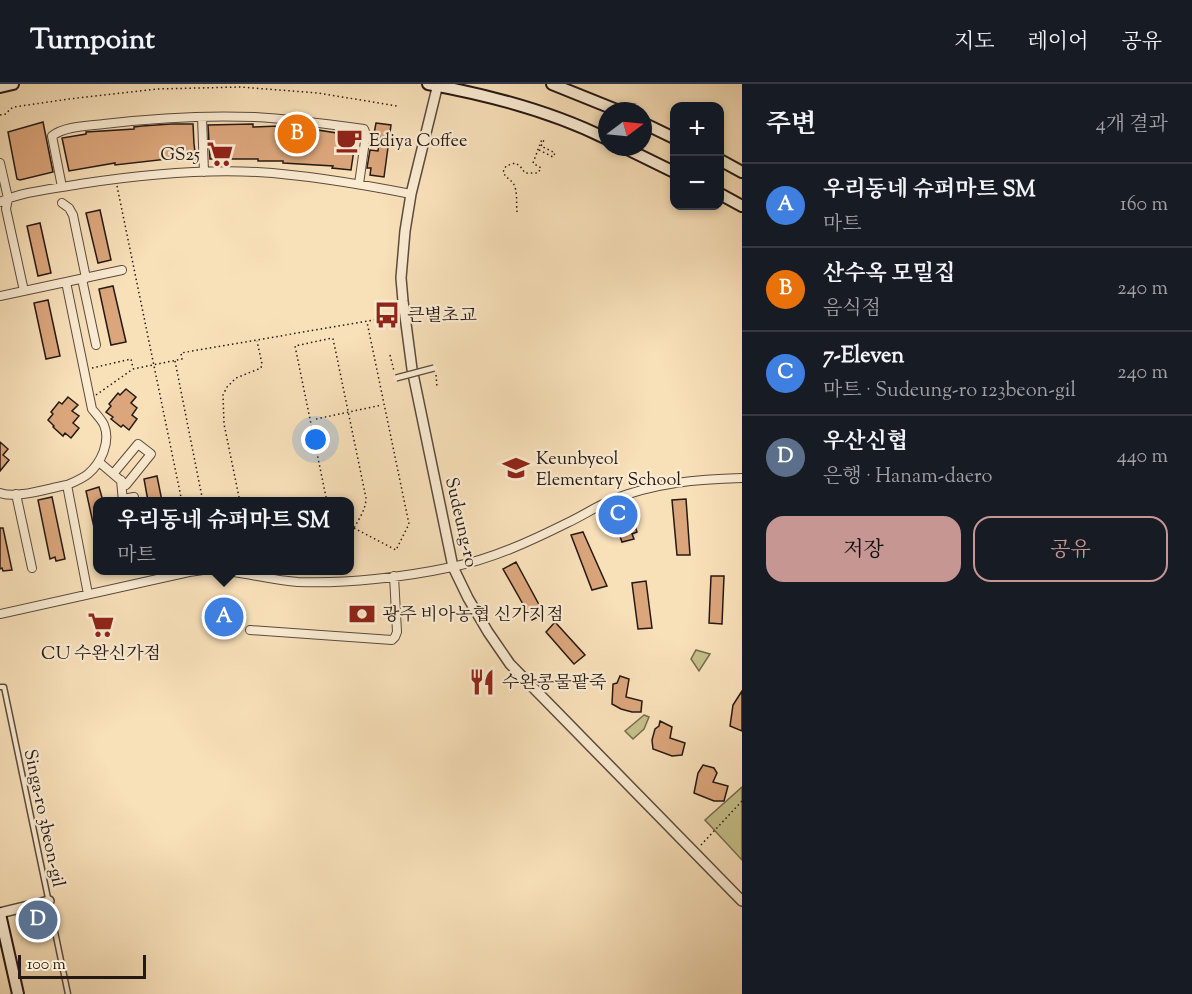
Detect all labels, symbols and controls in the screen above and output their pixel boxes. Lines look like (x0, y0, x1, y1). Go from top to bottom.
text: Turnpoint (30, 21, 155, 61)
text: 지도 (954, 28, 995, 58)
text: 레이어 (1028, 28, 1088, 58)
text: 공유 (1121, 28, 1162, 58)
north arrow (598, 102, 652, 156)
map controls (670, 102, 724, 210)
button: + (670, 102, 724, 156)
text: 주변 (766, 107, 816, 144)
text: 4개 결과 (1096, 111, 1168, 140)
pin: B (278, 112, 316, 156)
cafe icon: Ediya Coffee (334, 125, 364, 155)
place label: Ediya Coffee (369, 129, 467, 155)
supermarket icon: GS25 (205, 139, 235, 169)
place label: GS25 (160, 143, 200, 169)
button: − (670, 156, 724, 210)
text: 우리동네 슈퍼마트 SM (823, 175, 1035, 207)
text: A (777, 191, 794, 220)
text: 160 m (1120, 191, 1168, 220)
text: 마트 (823, 211, 862, 240)
text: 산수옥 모밀집 (823, 259, 955, 291)
text: B (779, 275, 792, 304)
text: 240 m (1117, 275, 1168, 304)
text: 음식점 (823, 295, 881, 324)
bus stop icon: 큰별초교 (372, 300, 402, 330)
place label: 큰별초교 (407, 304, 477, 330)
text: 7-Eleven (823, 341, 904, 373)
text: C (777, 359, 794, 388)
text: 240 m (1117, 359, 1168, 388)
text: 마트 · Sudeung-ro 123beon-gil (823, 377, 1076, 406)
your location (301, 425, 330, 454)
text: 우산신협 (823, 427, 908, 459)
text: D (778, 443, 793, 472)
text: 440 m (1117, 443, 1168, 472)
place label: Keunbyeol Elementary School (536, 447, 681, 494)
school or university icon: Keunbyeol Elementary School (501, 453, 531, 483)
text: 은행 · Hanam-daero (823, 463, 992, 492)
street label: Sudeung-ro (437, 475, 483, 570)
pin: C (598, 492, 638, 538)
popup (93, 497, 354, 575)
text: 우리동네 슈퍼마트 SM (117, 506, 330, 538)
button: 저장 (766, 516, 961, 582)
button: 공유 (973, 516, 1168, 582)
text: 마트 (117, 542, 156, 571)
pin: A (204, 594, 244, 640)
bank icon: 광주 비아농협 신가지점 (347, 599, 377, 629)
place label: 광주 비아농협 신가지점 (382, 603, 564, 629)
supermarket icon: CU 수완신가점 (86, 610, 116, 640)
place label: CU 수완신가점 (41, 642, 161, 668)
restaurant icon: 수완콩물팥죽 (467, 667, 497, 697)
place label: 수완콩물팥죽 (502, 671, 606, 697)
street label: Singa-ro 3beon-gil (16, 747, 70, 890)
pin: D (18, 898, 57, 942)
scale bar (18, 952, 146, 980)
text: 100 m (27, 954, 66, 977)

